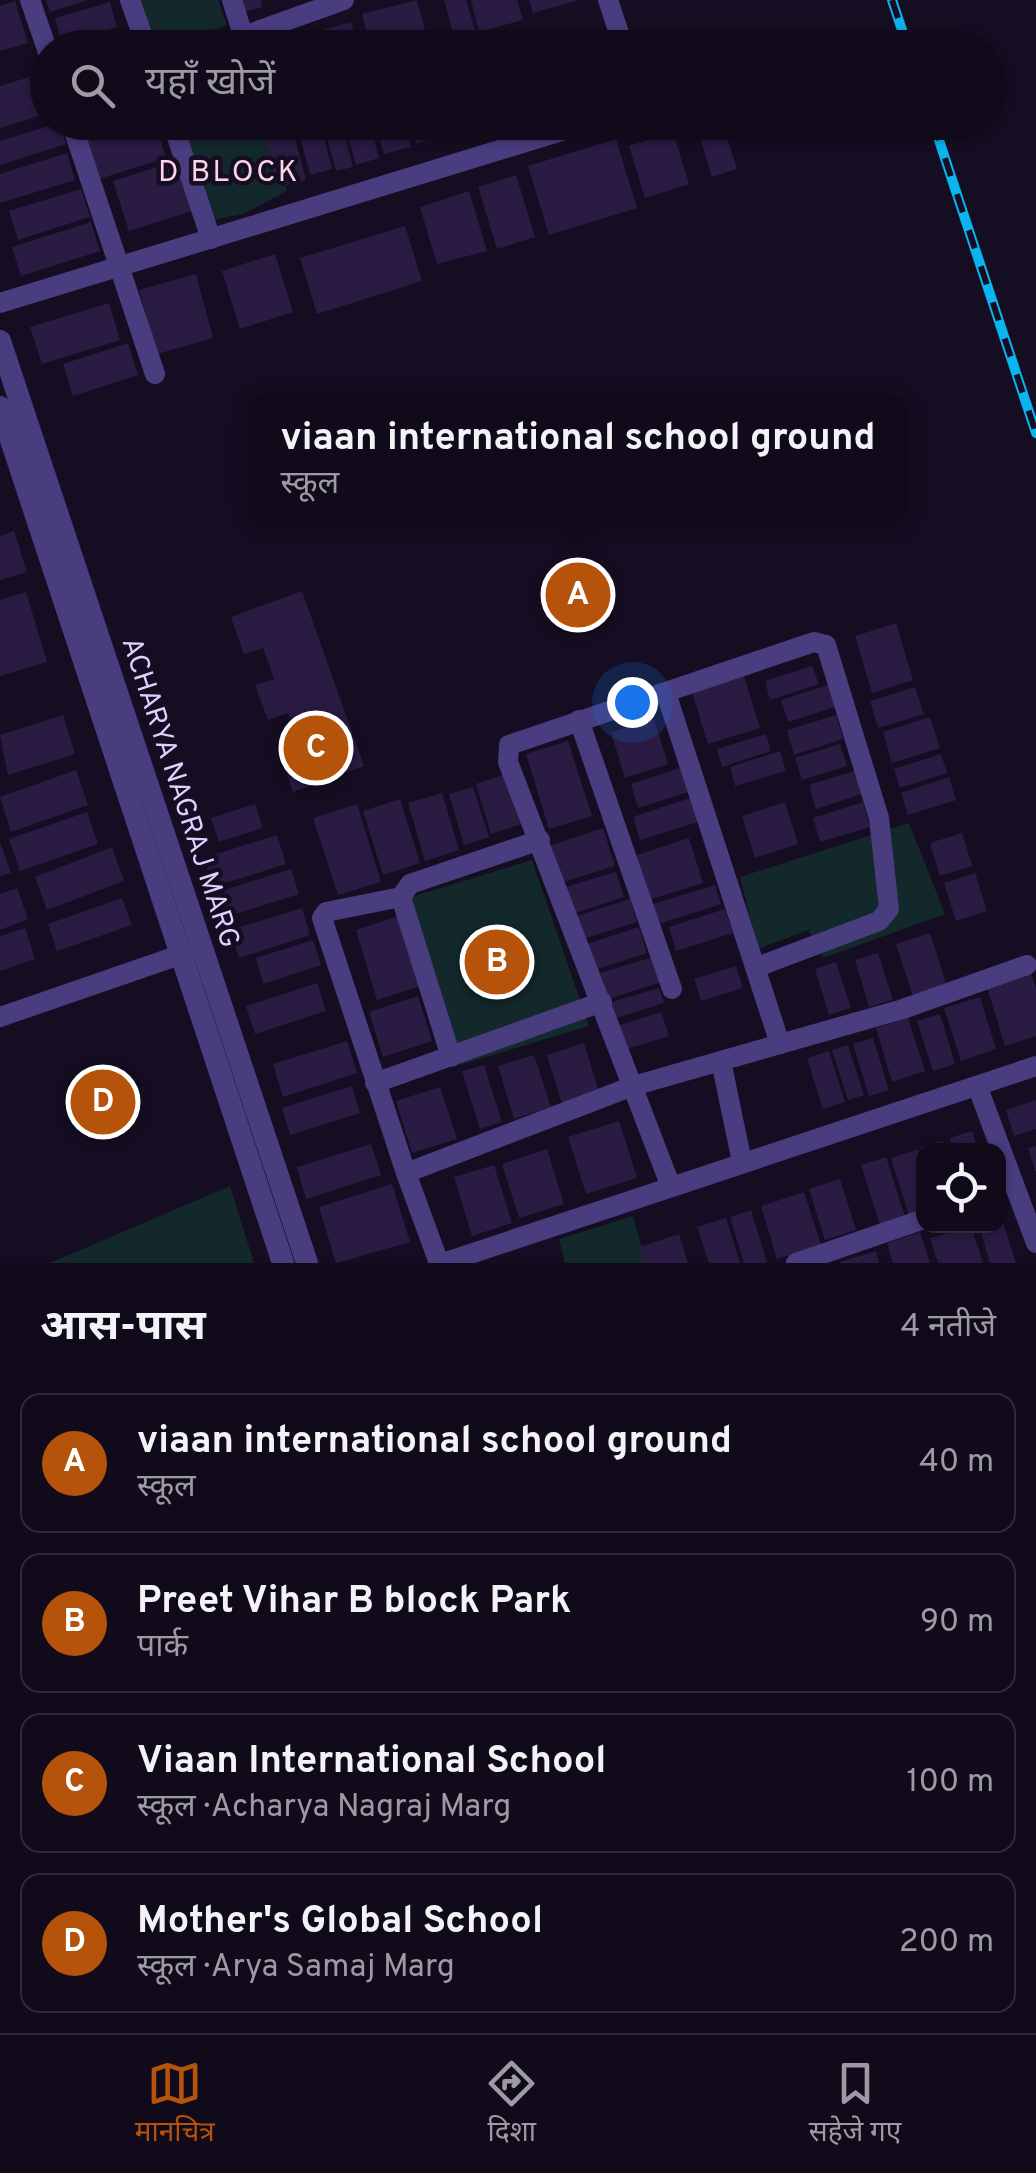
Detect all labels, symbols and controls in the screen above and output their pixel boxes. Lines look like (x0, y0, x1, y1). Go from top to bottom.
search box (30, 30, 1006, 140)
icon: search (65, 58, 120, 113)
text: यहाँ खोजें (145, 60, 275, 109)
district label: D BLOCK (158, 155, 300, 192)
popup (248, 395, 908, 525)
text: viaan international school ground (281, 415, 875, 464)
text: स्कूल (281, 465, 339, 505)
pin: A (546, 558, 610, 632)
street label: ACHARYA NAGRAJ MARG (112, 633, 246, 953)
your location (607, 677, 658, 728)
pin: C (284, 710, 348, 786)
pin: B (464, 924, 530, 1000)
pin: D (70, 1064, 136, 1140)
map controls (916, 1143, 1006, 1233)
button: locate (916, 1143, 1006, 1233)
text: आस-पास (40, 1302, 206, 1355)
text: 4 नतीजे (901, 1308, 996, 1348)
text: viaan international school ground (137, 1418, 732, 1467)
text: A (63, 1443, 86, 1483)
text: 40 m (919, 1443, 994, 1483)
text: स्कूल (137, 1468, 196, 1508)
text: Preet Vihar B block Park (137, 1578, 571, 1627)
text: B (63, 1603, 86, 1643)
text: 90 m (920, 1603, 994, 1643)
text: पार्क (137, 1628, 188, 1668)
text: Viaan International School (137, 1738, 606, 1787)
text: C (64, 1763, 85, 1803)
text: 100 m (907, 1763, 994, 1803)
text: स्कूल · Acharya Nagraj Marg (137, 1788, 511, 1828)
text: Mother's Global School (137, 1898, 543, 1947)
text: D (63, 1923, 86, 1963)
text: 200 m (899, 1923, 994, 1963)
text: स्कूल · Arya Samaj Marg (137, 1948, 455, 1988)
tab: मानचित्र (135, 2056, 215, 2152)
tab: दिशा (484, 2056, 539, 2152)
tab: सहेजे गए (809, 2056, 901, 2152)

